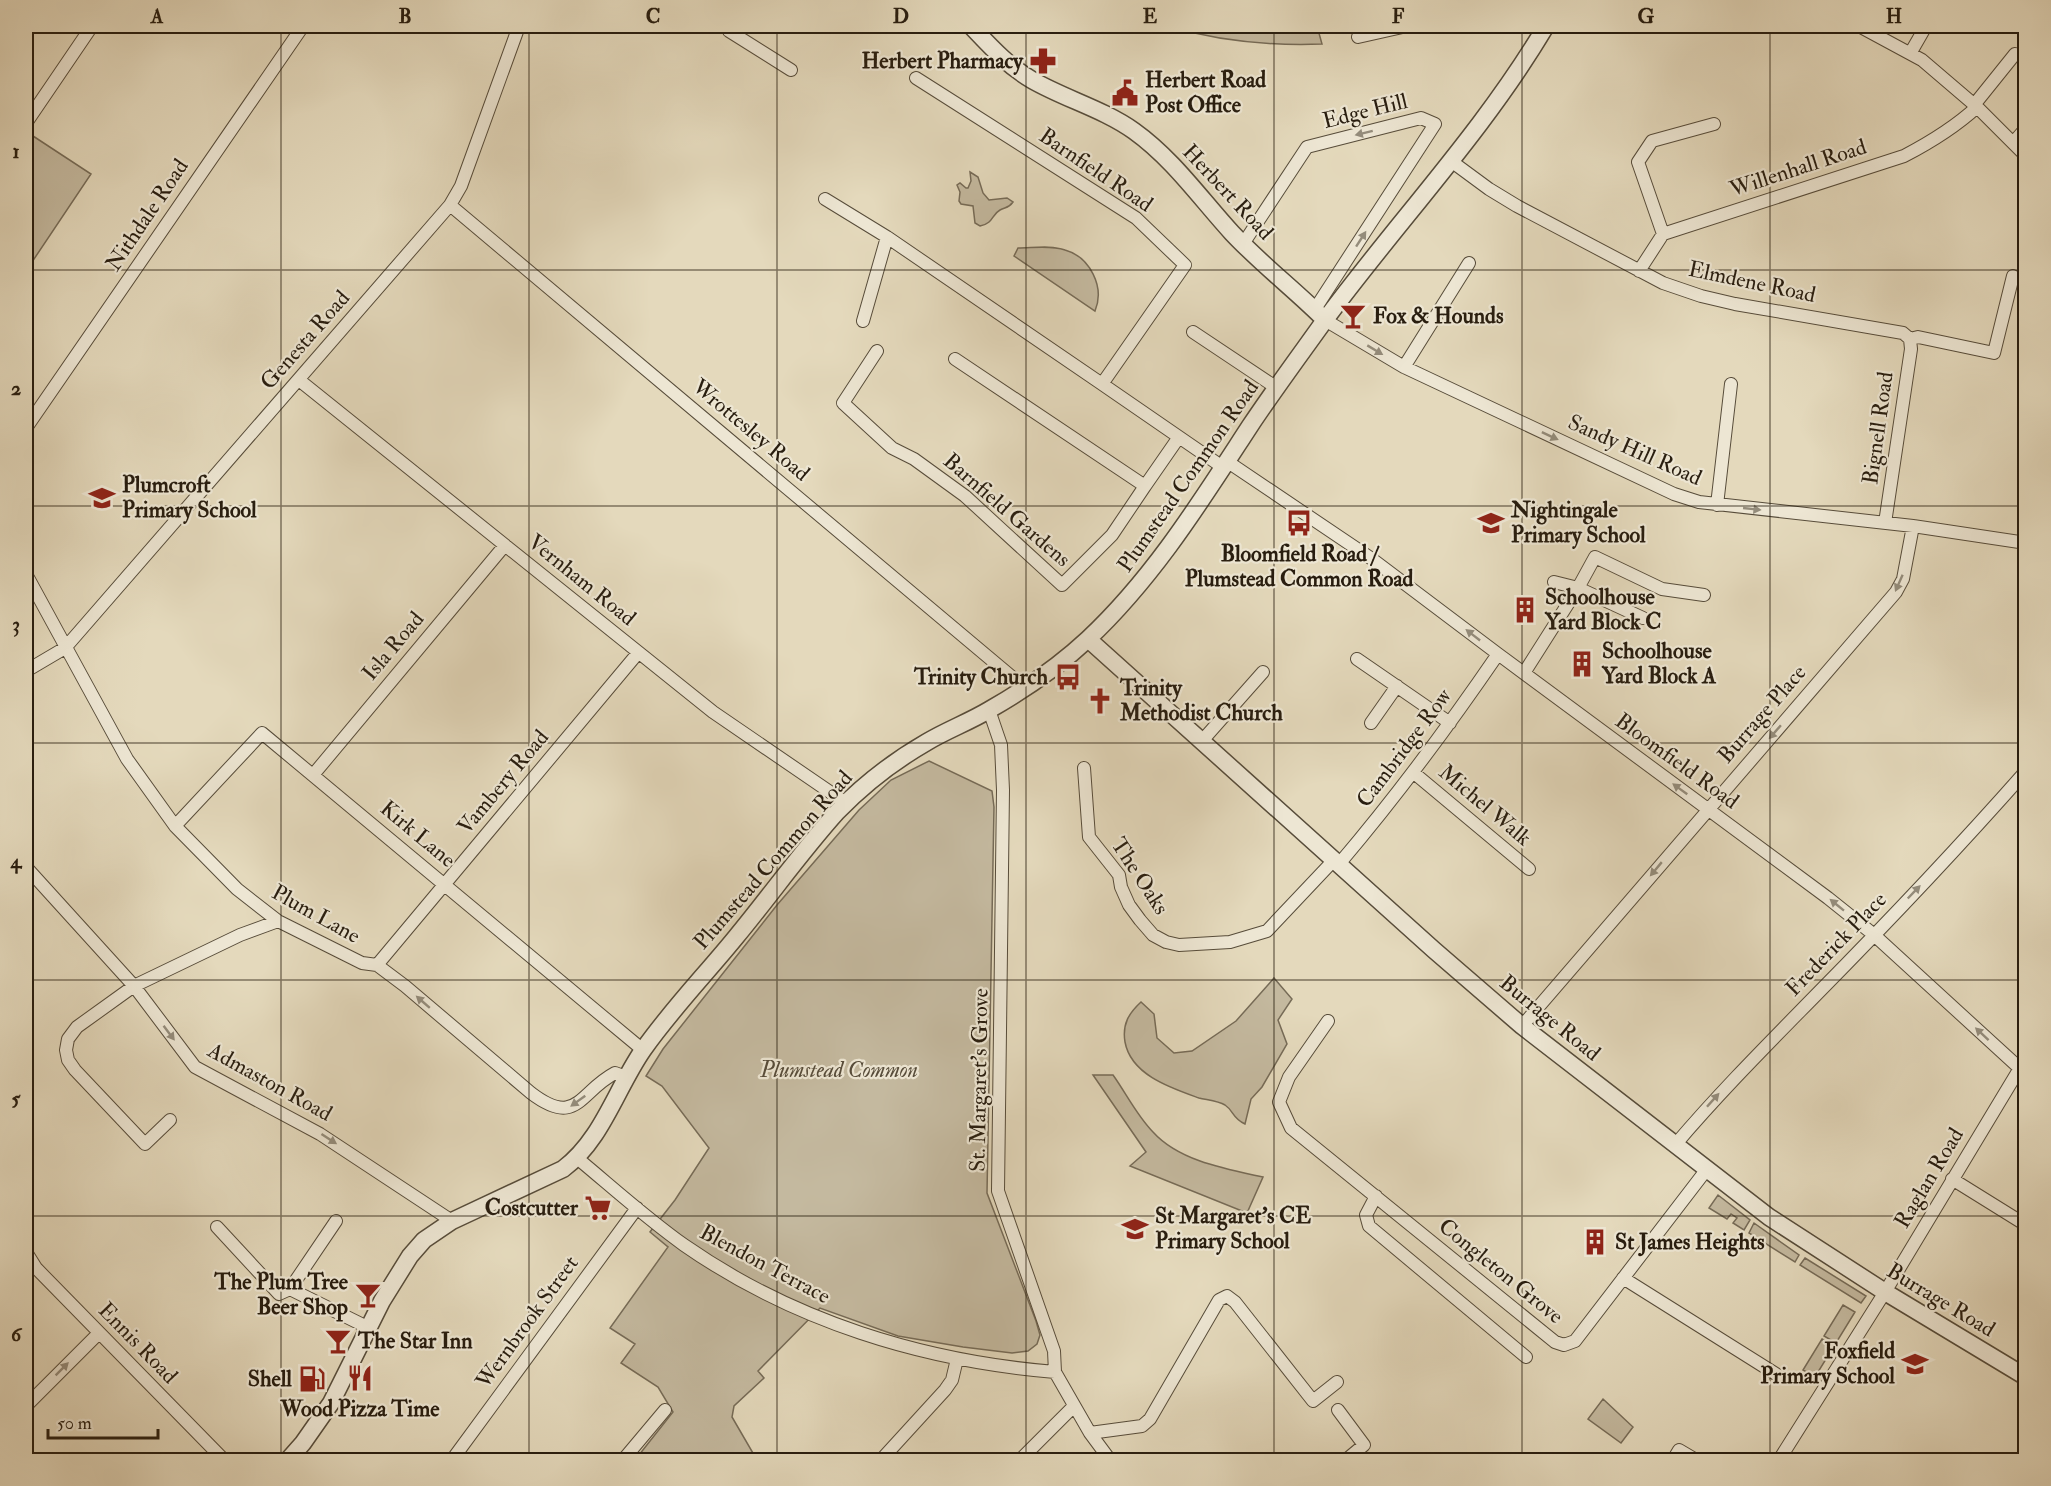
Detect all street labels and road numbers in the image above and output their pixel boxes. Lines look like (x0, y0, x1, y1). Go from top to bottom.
street label: Edge Hill (1320, 87, 1411, 135)
street label: Barnfield Road (1034, 122, 1158, 218)
street label: Willenhall Road (1725, 133, 1870, 204)
street label: Herbert Road (1176, 138, 1280, 246)
street label: Nithdale Road (99, 153, 195, 276)
street label: Elmdene Road (1686, 255, 1818, 309)
street label: Genesta Road (254, 284, 356, 395)
street label: Bignell Road (1856, 370, 1900, 486)
street label: Wrottesley Road (686, 372, 816, 488)
street label: Plumstead Common Road (1111, 374, 1265, 578)
street label: Sandy Hill Road (1564, 408, 1706, 492)
street label: Barnfield Gardens (938, 447, 1076, 573)
street label: Vernham Road (522, 528, 642, 632)
street label: Isla Road (356, 606, 430, 686)
street label: Burrage Place (1712, 659, 1812, 769)
street label: Cambridge Row (1350, 683, 1458, 813)
street label: Bloomfield Road (1610, 707, 1745, 815)
street label: Vambery Road (451, 724, 555, 840)
street label: Michel Walk (1433, 758, 1537, 852)
street label: Plumstead Common Road (687, 764, 859, 955)
street label: Kirk Lane (375, 794, 461, 874)
street label: The Oaks (1105, 832, 1175, 920)
street label: Plum Lane (267, 878, 365, 950)
street label: Frederick Place (1779, 886, 1893, 1002)
street label: Burrage Road (1494, 969, 1606, 1067)
street label: St. Margaret's Grove (963, 988, 995, 1172)
street label: Admaston Road (202, 1036, 337, 1128)
street label: Raglan Road (1888, 1123, 1970, 1233)
street label: Congleton Grove (1433, 1212, 1569, 1330)
street label: Blendon Terrace (695, 1218, 835, 1310)
street label: Wernbrook Street (469, 1250, 585, 1395)
street label: Burrage Road (1882, 1257, 2001, 1343)
street label: Ennis Road (92, 1296, 184, 1390)

